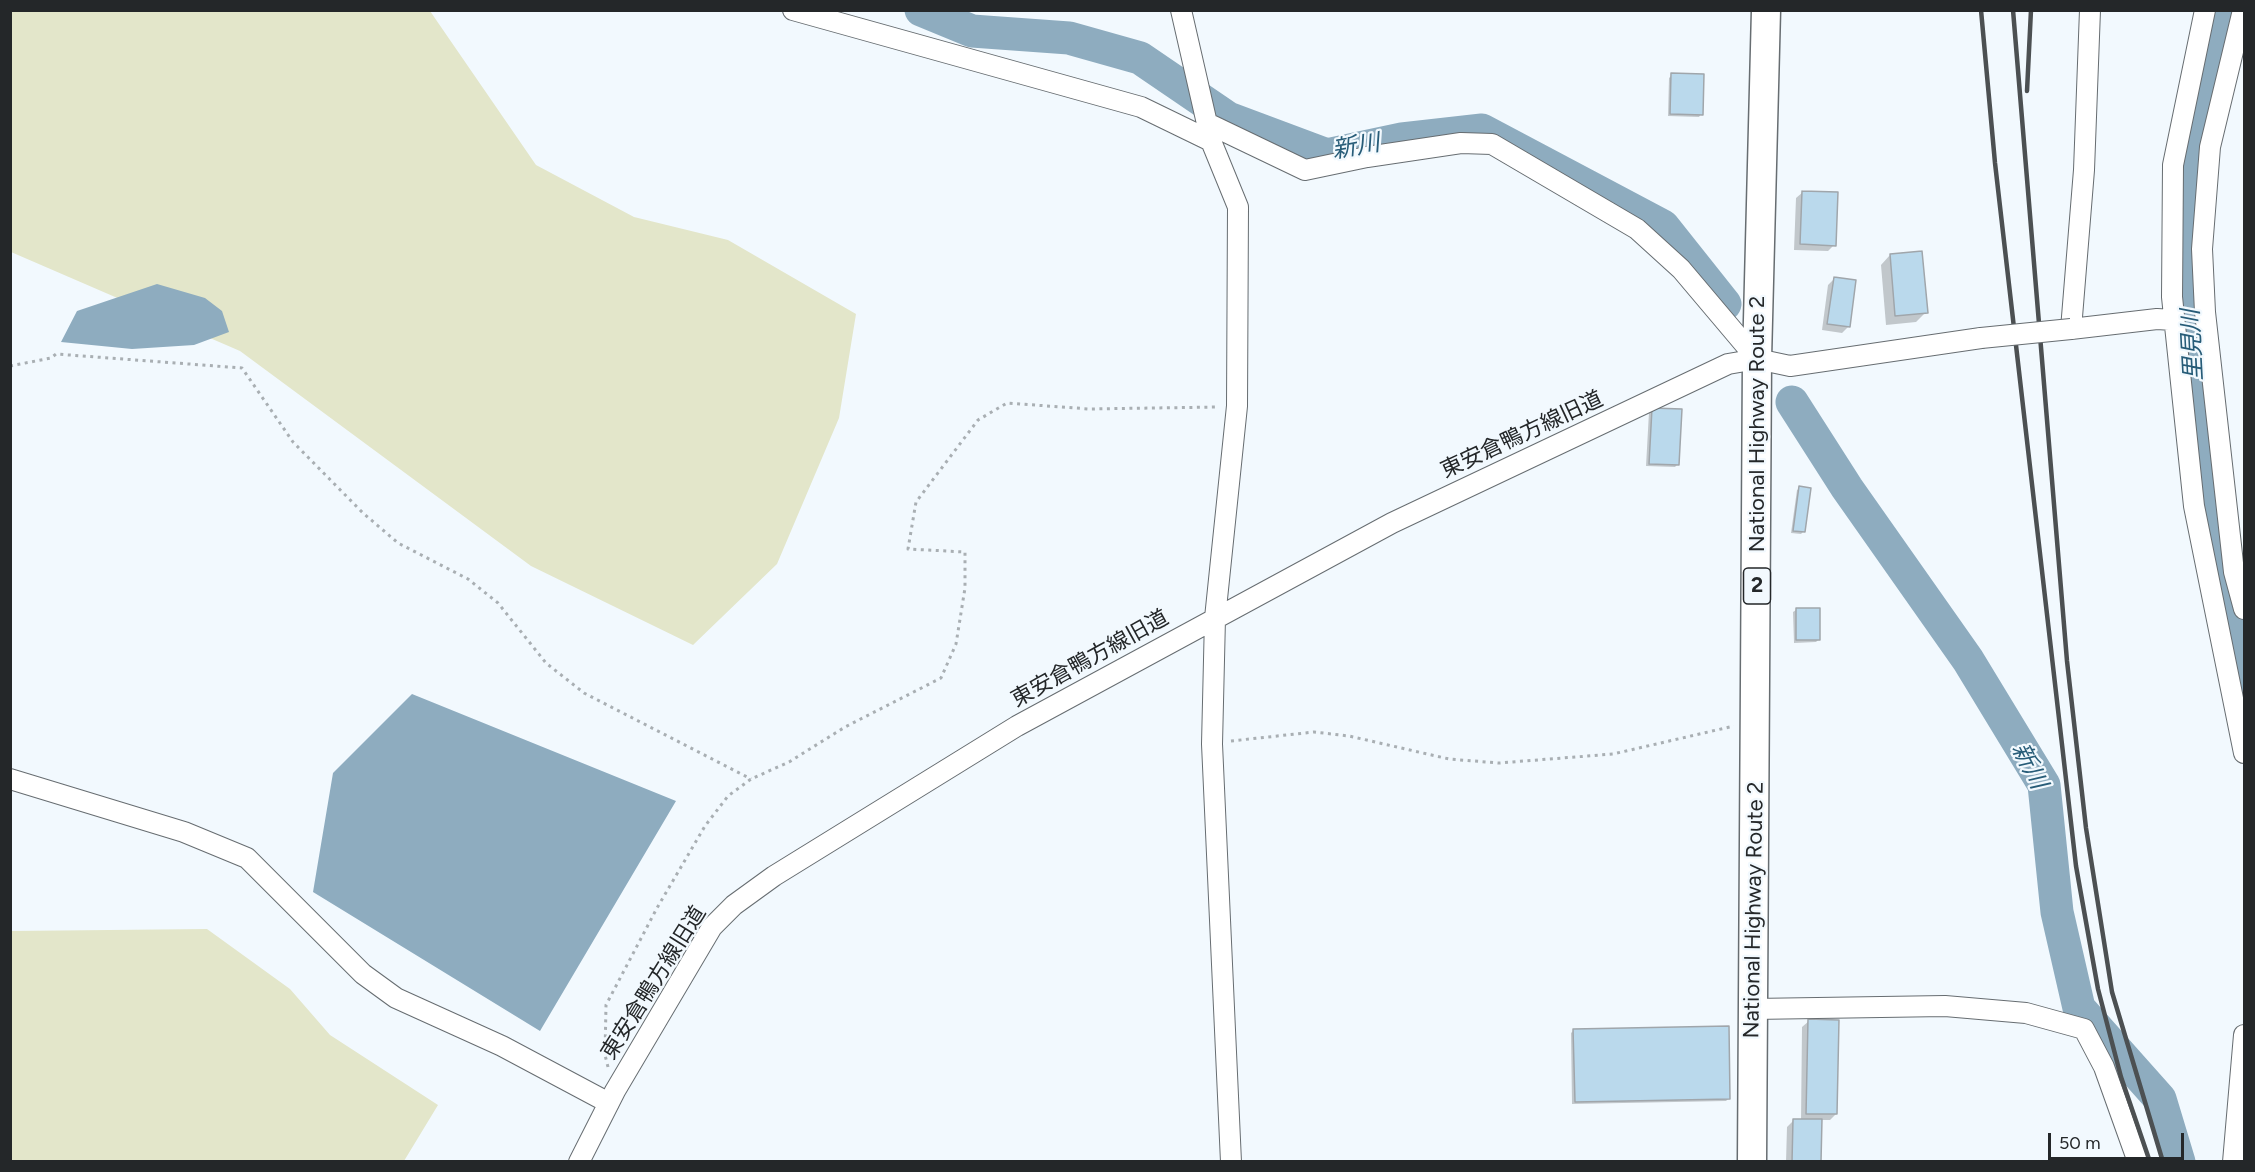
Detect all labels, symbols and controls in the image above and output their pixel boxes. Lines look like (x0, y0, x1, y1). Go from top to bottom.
water label: 新川 (1330, 129, 1382, 165)
street label: National Highway Route 2 (1745, 296, 1771, 552)
water label: 里見川 (2177, 308, 2209, 382)
street label: 東安倉鴨方線旧道 (1437, 386, 1607, 484)
road number: 2 (1744, 568, 1770, 604)
street label: 東安倉鴨方線旧道 (1007, 605, 1173, 713)
water label: 新川 (2005, 738, 2053, 794)
street label: National Highway Route 2 (1739, 781, 1769, 1039)
street label: 東安倉鴨方線旧道 (596, 901, 712, 1065)
scale bar (2051, 1121, 2188, 1159)
text: 50 m (2059, 1132, 2101, 1154)

